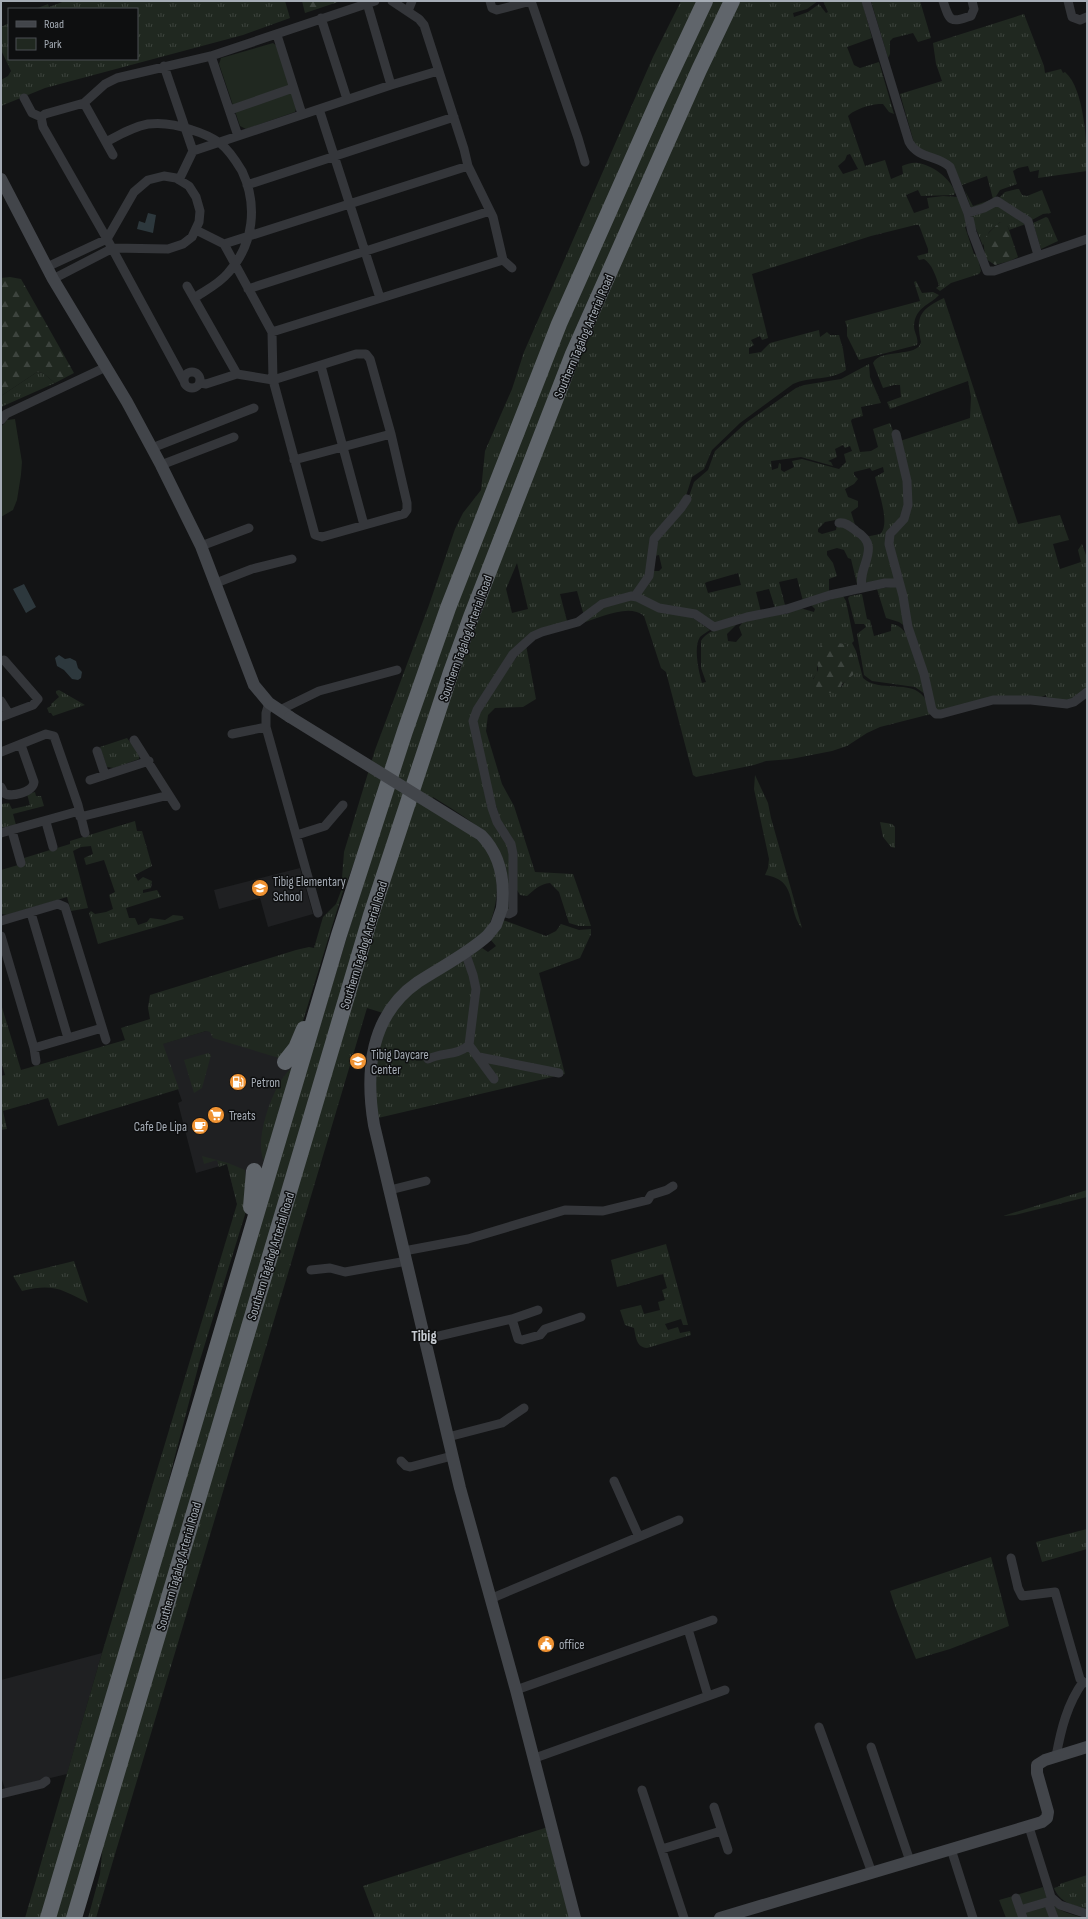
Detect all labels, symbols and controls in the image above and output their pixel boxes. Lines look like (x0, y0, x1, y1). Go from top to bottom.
legend (8, 8, 138, 60)
text: Road (44, 17, 64, 32)
text: Park (44, 37, 62, 52)
street label: Southern Tagalog Arterial Road (551, 272, 617, 401)
street label: Southern Tagalog Arterial Road (436, 573, 496, 704)
place label: Tibig Elementary School (273, 874, 346, 905)
school or university icon: Tibig Elementary School (250, 878, 270, 898)
street label: Southern Tagalog Arterial Road (337, 879, 391, 1011)
place label: Tibig Daycare Center (371, 1047, 429, 1078)
school or university icon: Tibig Daycare Center (348, 1051, 368, 1071)
fuel station icon: Petron (228, 1072, 248, 1092)
place label: Petron (251, 1075, 280, 1091)
supermarket icon: Treats (206, 1105, 226, 1125)
place label: Treats (229, 1108, 256, 1124)
cafe icon: Cafe De Lipa (190, 1116, 210, 1136)
place label: Cafe De Lipa (134, 1119, 187, 1135)
street label: Southern Tagalog Arterial Road (244, 1190, 298, 1322)
district label: Tibig (411, 1327, 437, 1346)
street label: Southern Tagalog Arterial Road (153, 1500, 205, 1632)
public building icon: office (536, 1634, 556, 1654)
place label: office (559, 1637, 585, 1653)

